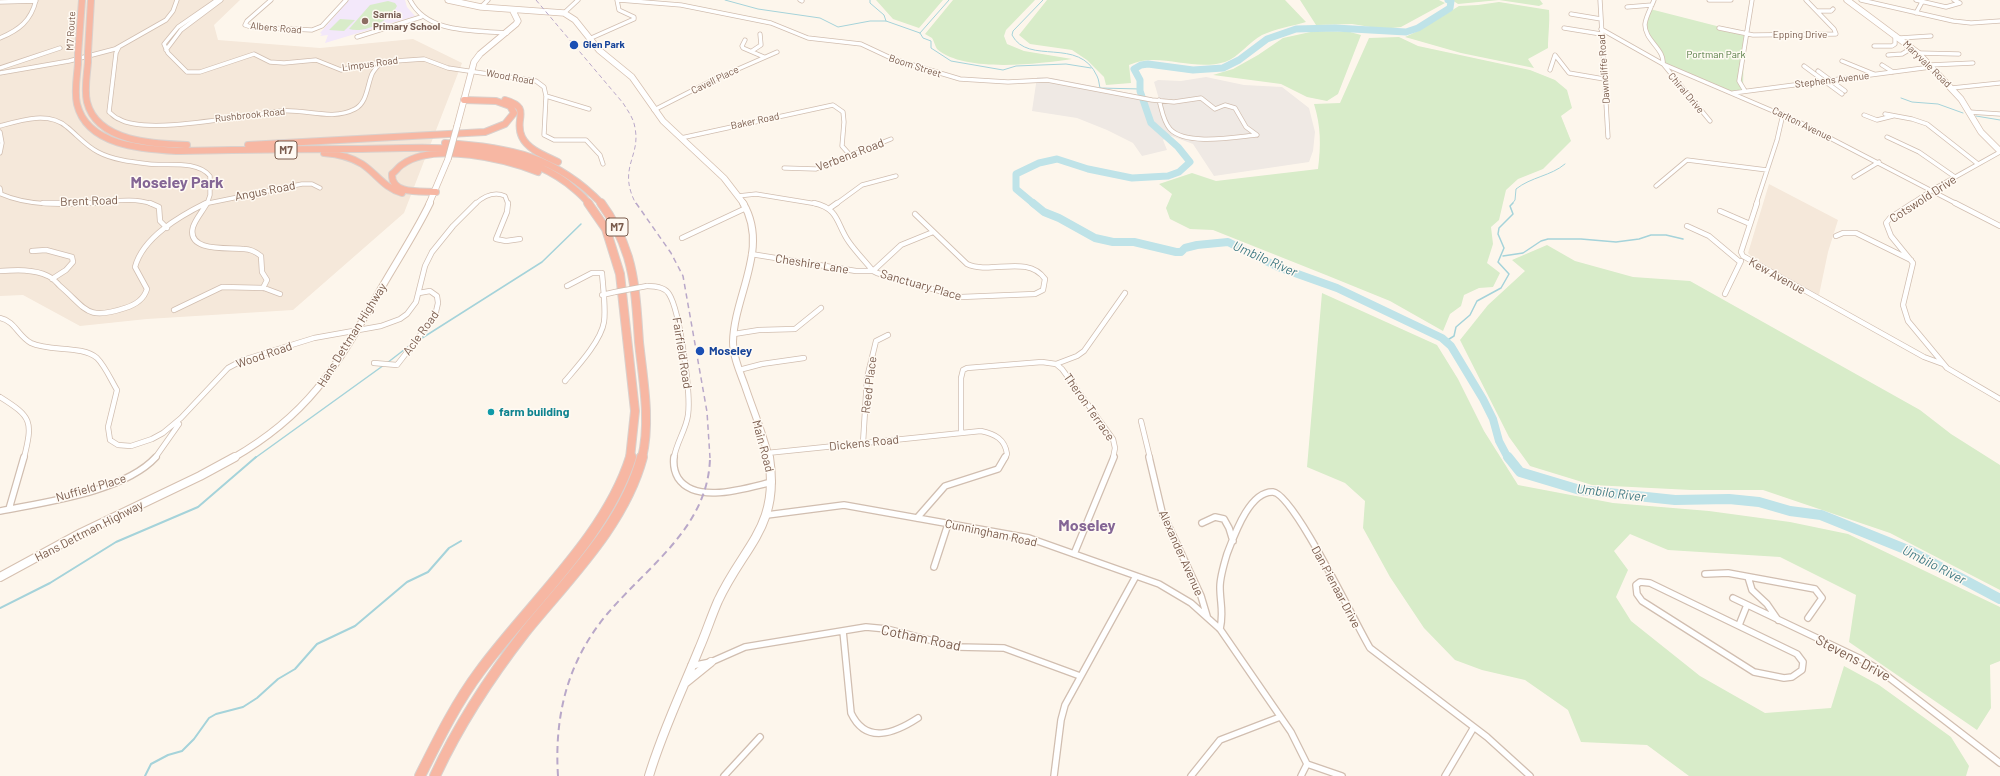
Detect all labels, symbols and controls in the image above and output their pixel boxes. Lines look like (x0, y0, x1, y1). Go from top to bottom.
place label: Sarnia Primary School (373, 9, 440, 32)
street label: M7 Route (64, 11, 78, 51)
marker: Sarnia Primary School (360, 16, 370, 26)
street label: Albers Road (250, 20, 302, 36)
street label: Epping Drive (1773, 29, 1827, 41)
street label: Dawncliffe Road (1596, 34, 1612, 104)
street label: Maryvale Road (1900, 38, 1954, 90)
marker: Glen Park (568, 39, 580, 51)
place label: Glen Park (583, 39, 625, 51)
park label: Portman Park (1686, 49, 1746, 61)
street label: Boom Street (887, 52, 943, 80)
street label: Limpus Road (341, 54, 399, 74)
street label: Cavell Place (689, 63, 741, 97)
street label: Wood Road (485, 67, 535, 87)
street label: Stephens Avenue (1794, 69, 1870, 91)
street label: Chiral Drive (1666, 70, 1706, 116)
street label: Carlton Avenue (1770, 104, 1834, 144)
street label: Rushbrook Road (214, 105, 286, 125)
street label: Baker Road (730, 110, 780, 132)
street label: Verbena Road (814, 135, 886, 175)
road number: M7 (275, 141, 297, 159)
street label: Cotswold Drive (1887, 172, 1959, 226)
district label: Moseley Park (130, 173, 224, 193)
street label: Angus Road (234, 178, 296, 204)
street label: Brent Road (60, 193, 118, 209)
road number: M7 (606, 218, 628, 236)
water label: Umbilo River (1230, 238, 1300, 280)
street label: Cheshire Lane (774, 251, 850, 277)
street label: Kew Avenue (1746, 255, 1808, 297)
street label: Sanctuary Place (879, 267, 963, 303)
street label: Hans Dettman Highway (314, 280, 390, 390)
street label: Acle Road (400, 308, 442, 358)
street label: Fairfield Road (669, 316, 695, 390)
street label: Wood Road (234, 339, 294, 371)
place label: Moseley (709, 344, 752, 358)
marker: Moseley (694, 345, 706, 357)
street label: Reed Place (858, 356, 880, 414)
street label: Theron Terrace (1060, 370, 1118, 444)
place label: farm building (499, 405, 569, 419)
marker: farm building (486, 407, 496, 417)
street label: Main Road (749, 418, 777, 474)
street label: Dickens Road (828, 432, 900, 454)
street label: Nuffield Place (54, 471, 128, 505)
water label: Umbilo River (1576, 481, 1646, 505)
street label: Hans Dettman Highway (32, 497, 146, 565)
street label: Alexander Avenue (1156, 508, 1206, 598)
street label: Cunningham Road (944, 516, 1038, 550)
district label: Moseley (1058, 516, 1116, 536)
water label: Umbilo River (1900, 542, 1968, 588)
street label: Dan Pienaar Drive (1308, 543, 1364, 631)
street label: Cotham Road (880, 621, 962, 655)
street label: Stevens Drive (1813, 631, 1893, 685)

